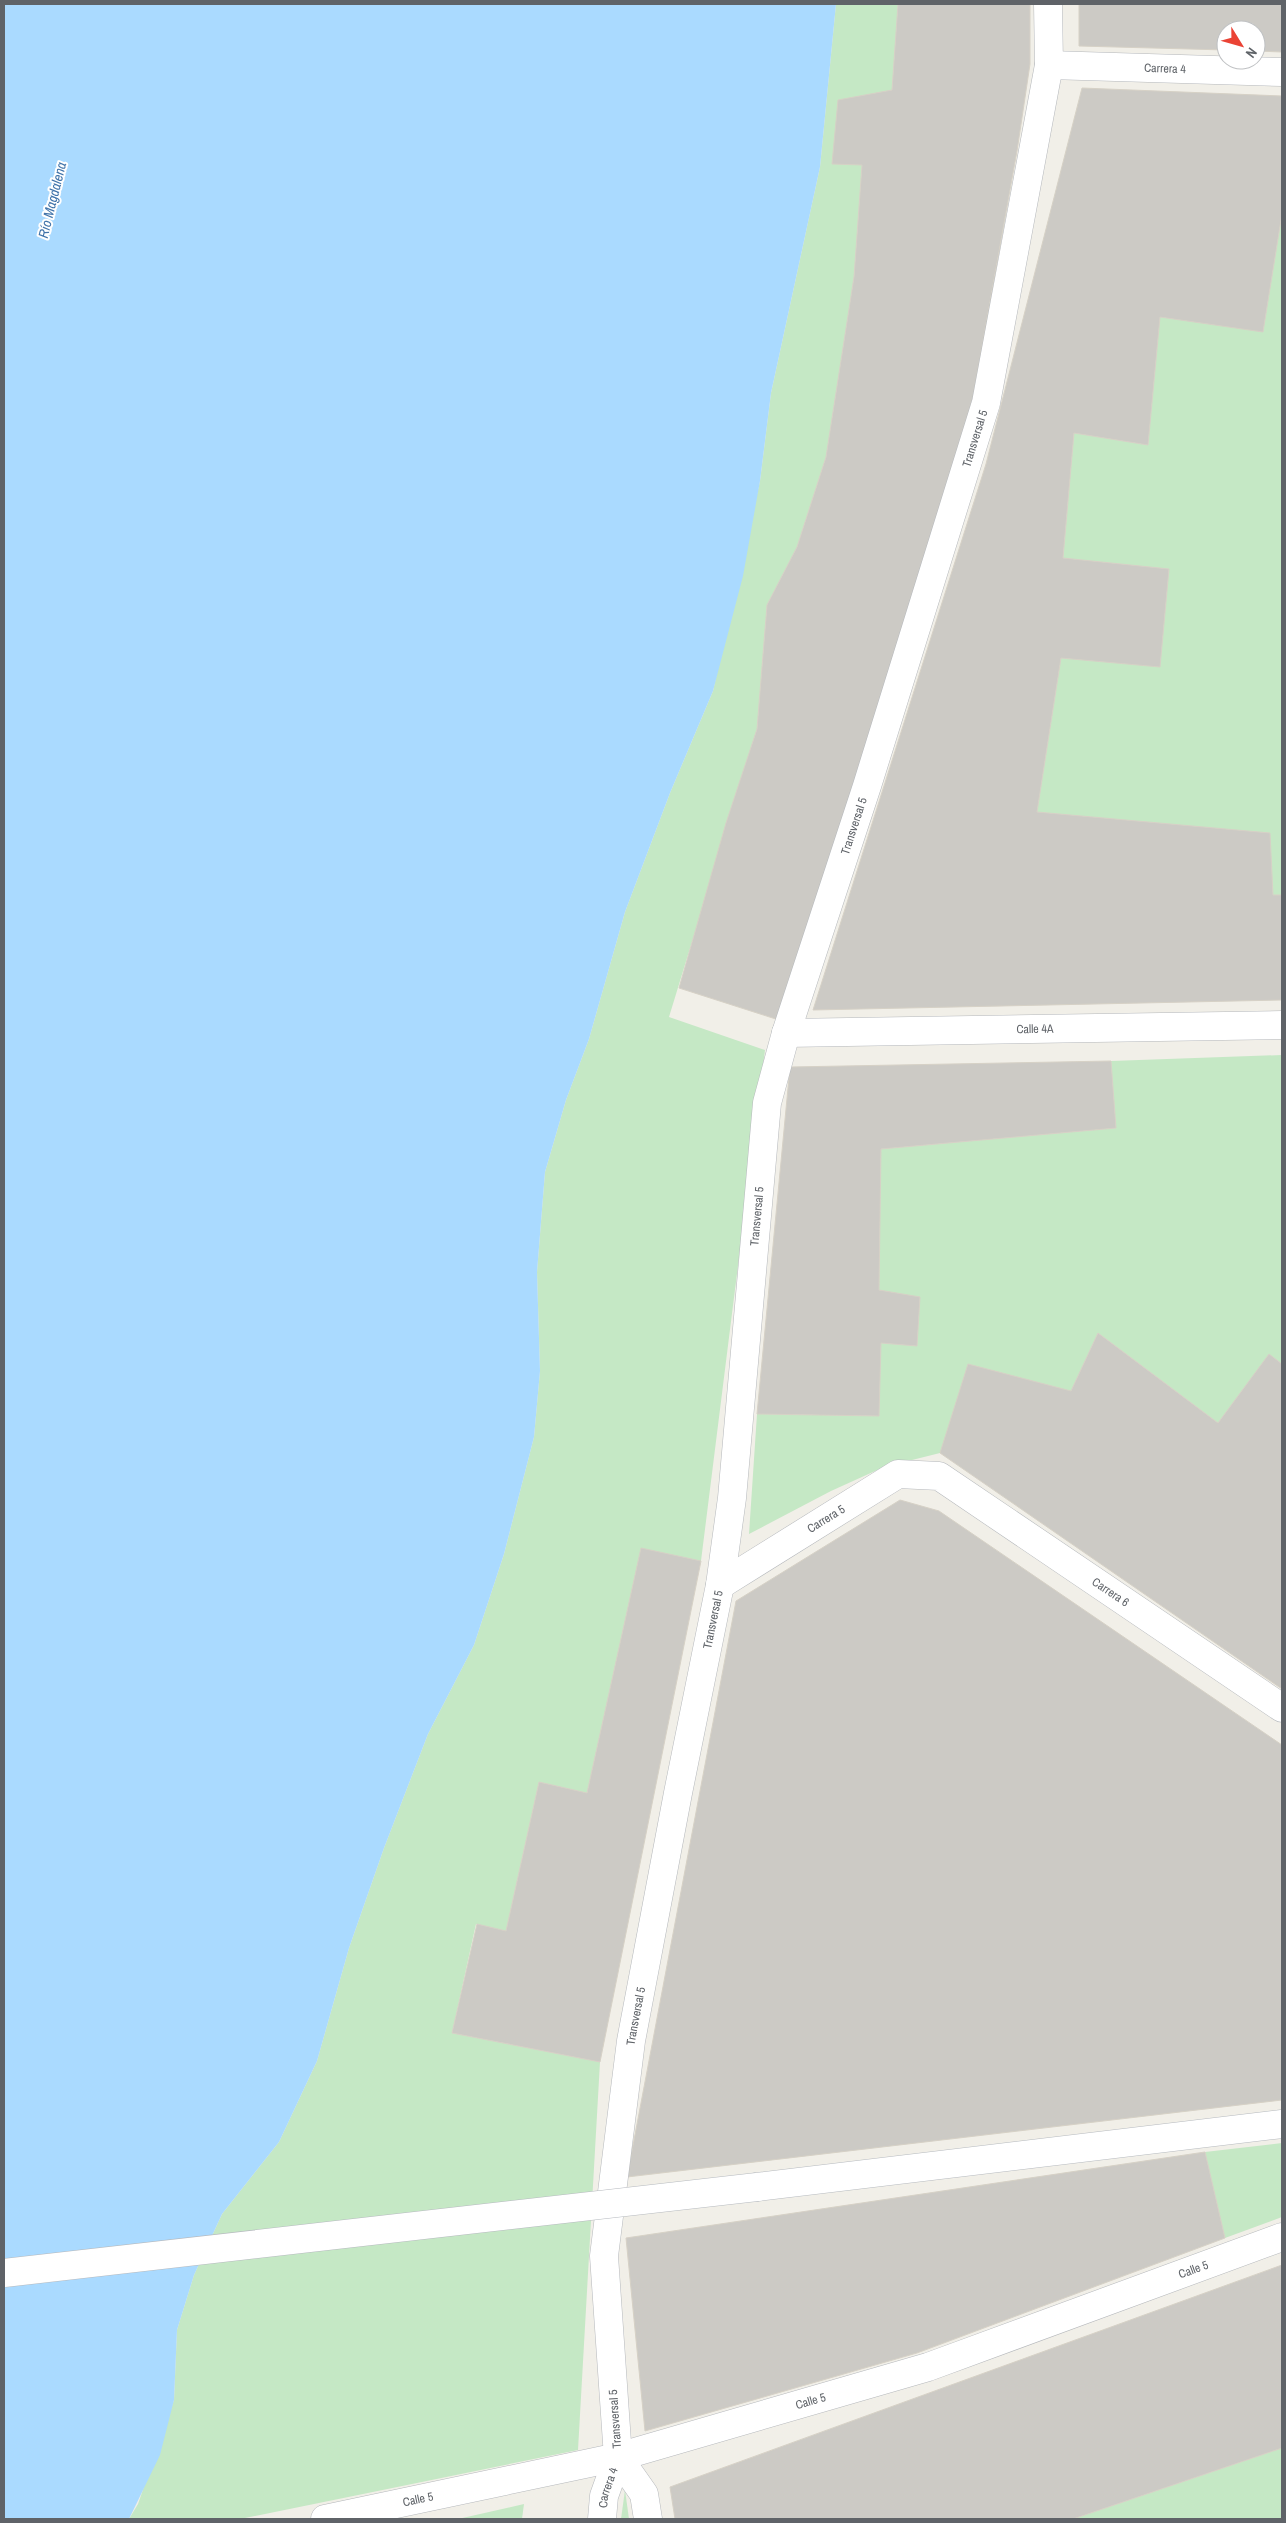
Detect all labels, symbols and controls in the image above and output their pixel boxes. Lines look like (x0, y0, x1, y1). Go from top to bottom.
north arrow (1216, 20, 1266, 70)
text: N (1242, 44, 1261, 62)
street label: Carrera 4 (1144, 60, 1187, 77)
water label: Río Magdalena (34, 160, 70, 240)
street label: Transversal 5 (959, 407, 992, 469)
street label: Transversal 5 (837, 795, 871, 857)
street label: Calle 4A (1016, 1021, 1054, 1037)
street label: Transversal 5 (746, 1185, 768, 1247)
street label: Carrera 5 (804, 1501, 848, 1537)
street label: Carrera 6 (1089, 1574, 1132, 1610)
street label: Transversal 5 (699, 1588, 727, 1650)
street label: Transversal 5 (623, 1985, 649, 2046)
street label: Calle 5 (1176, 2257, 1211, 2282)
street label: Transversal 5 (605, 2388, 625, 2449)
street label: Calle 5 (794, 2389, 828, 2413)
street label: Carrera 4 (595, 2465, 622, 2509)
street label: Calle 5 (401, 2488, 435, 2510)

